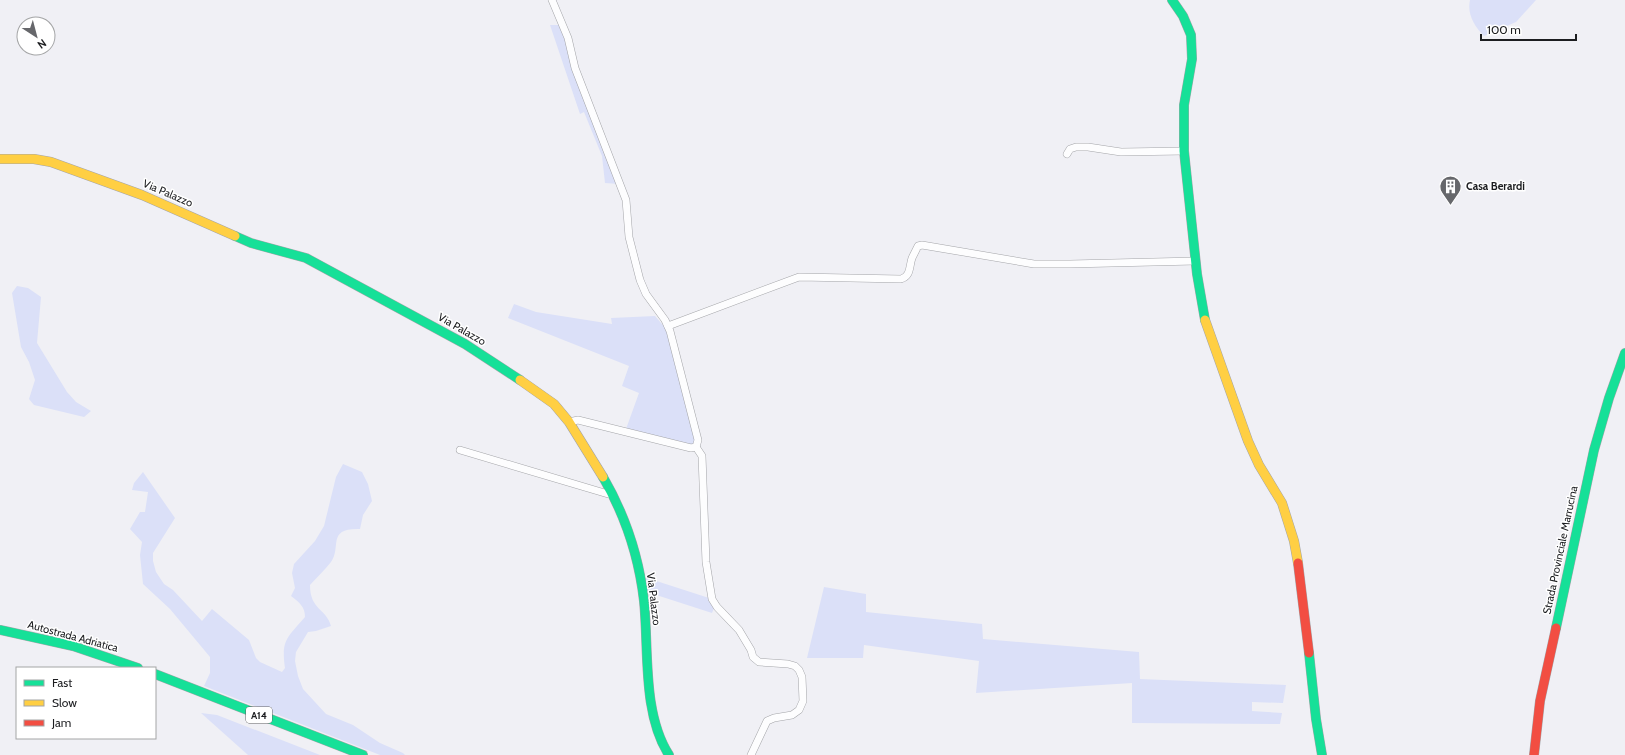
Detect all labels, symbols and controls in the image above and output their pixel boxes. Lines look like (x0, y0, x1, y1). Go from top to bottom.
north arrow (16, 16, 56, 56)
scale bar (1481, 16, 1576, 42)
text: 100 m (1487, 22, 1521, 37)
text: N (35, 36, 49, 52)
building icon: Casa Berardi (1437, 173, 1463, 206)
street label: Via Palazzo (141, 176, 195, 210)
place label: Casa Berardi (1466, 179, 1525, 193)
street label: Via Palazzo (436, 310, 488, 348)
street label: Strada Provinciale Marrucina (1540, 484, 1581, 615)
street label: Via Palazzo (644, 572, 664, 626)
street label: Autostrada Adriatica (26, 617, 120, 655)
legend (16, 667, 156, 739)
text: Fast (52, 675, 72, 690)
text: Slow (52, 695, 77, 710)
road number: A14 (246, 707, 272, 723)
text: Jam (51, 715, 71, 730)

